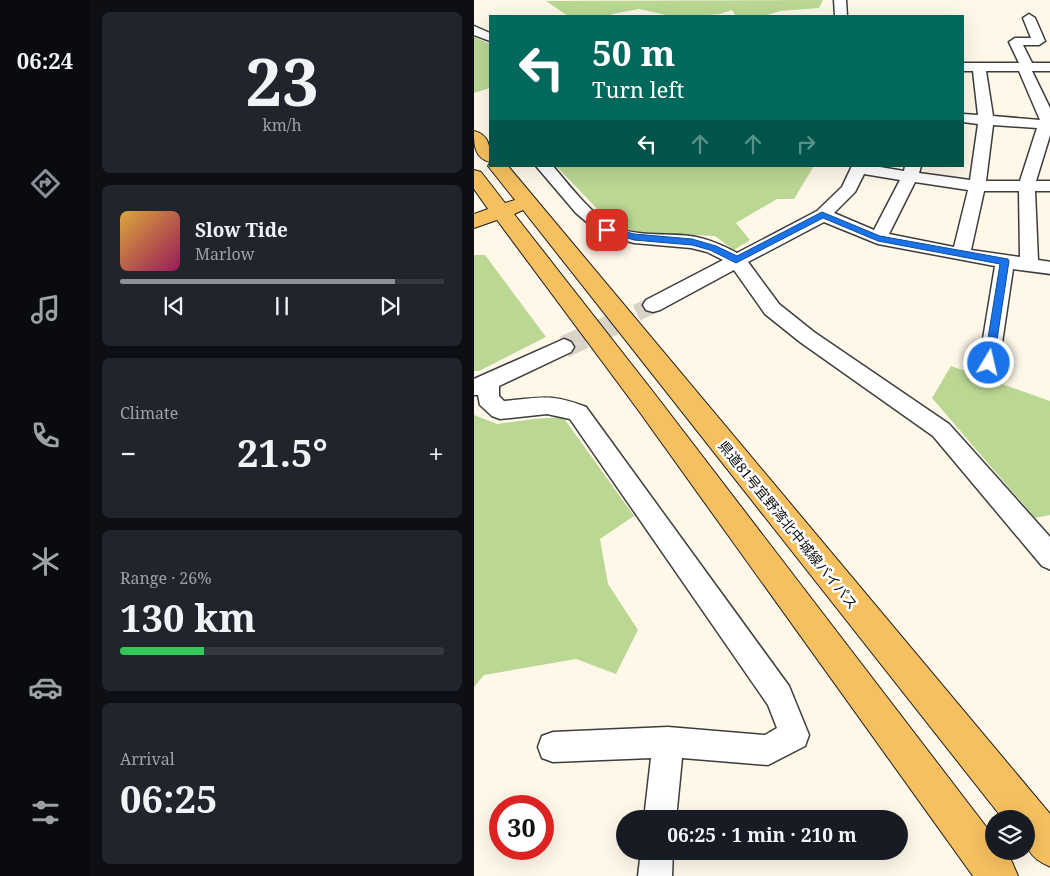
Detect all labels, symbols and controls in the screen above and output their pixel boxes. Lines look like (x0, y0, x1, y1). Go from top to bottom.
text: 50 m (592, 29, 675, 76)
icon: left (509, 35, 574, 100)
text: 23 (245, 37, 319, 125)
text: 06:24 (17, 45, 73, 75)
text: Turn left (592, 74, 684, 104)
text: km/h (262, 114, 302, 136)
icon: left (633, 130, 661, 158)
icon: ahead (686, 130, 714, 158)
icon: ahead (739, 130, 767, 158)
icon: right (792, 130, 820, 158)
icon: directions (28, 166, 63, 201)
pin (586, 209, 628, 251)
icon: arrive (593, 216, 621, 244)
text: Slow Tide (195, 217, 288, 243)
text: Marlow (195, 243, 255, 265)
icon: music (28, 292, 63, 327)
icon: previous (160, 292, 188, 320)
icon: pause (268, 292, 296, 320)
icon: next (376, 292, 404, 320)
position arrow (962, 336, 1014, 388)
text: Climate (120, 402, 178, 424)
icon: phone (28, 418, 63, 453)
text: 21.5° (237, 426, 328, 478)
text: − (120, 434, 136, 472)
text: + (428, 434, 444, 472)
street label: 県道81号宜野湾北中城線バイパス (714, 437, 862, 613)
icon: climate (28, 544, 63, 579)
text: Range · 26% (120, 567, 212, 589)
text: 130 km (120, 591, 256, 643)
icon: car (28, 670, 63, 705)
text: Arrival (120, 748, 175, 770)
text: 06:25 (120, 772, 217, 824)
icon: filters (28, 795, 63, 830)
speed limit sign: 30 (489, 795, 554, 860)
map controls (985, 810, 1035, 860)
button: layers (985, 810, 1035, 860)
text: 06:25 · 1 min · 210 m (667, 822, 857, 848)

